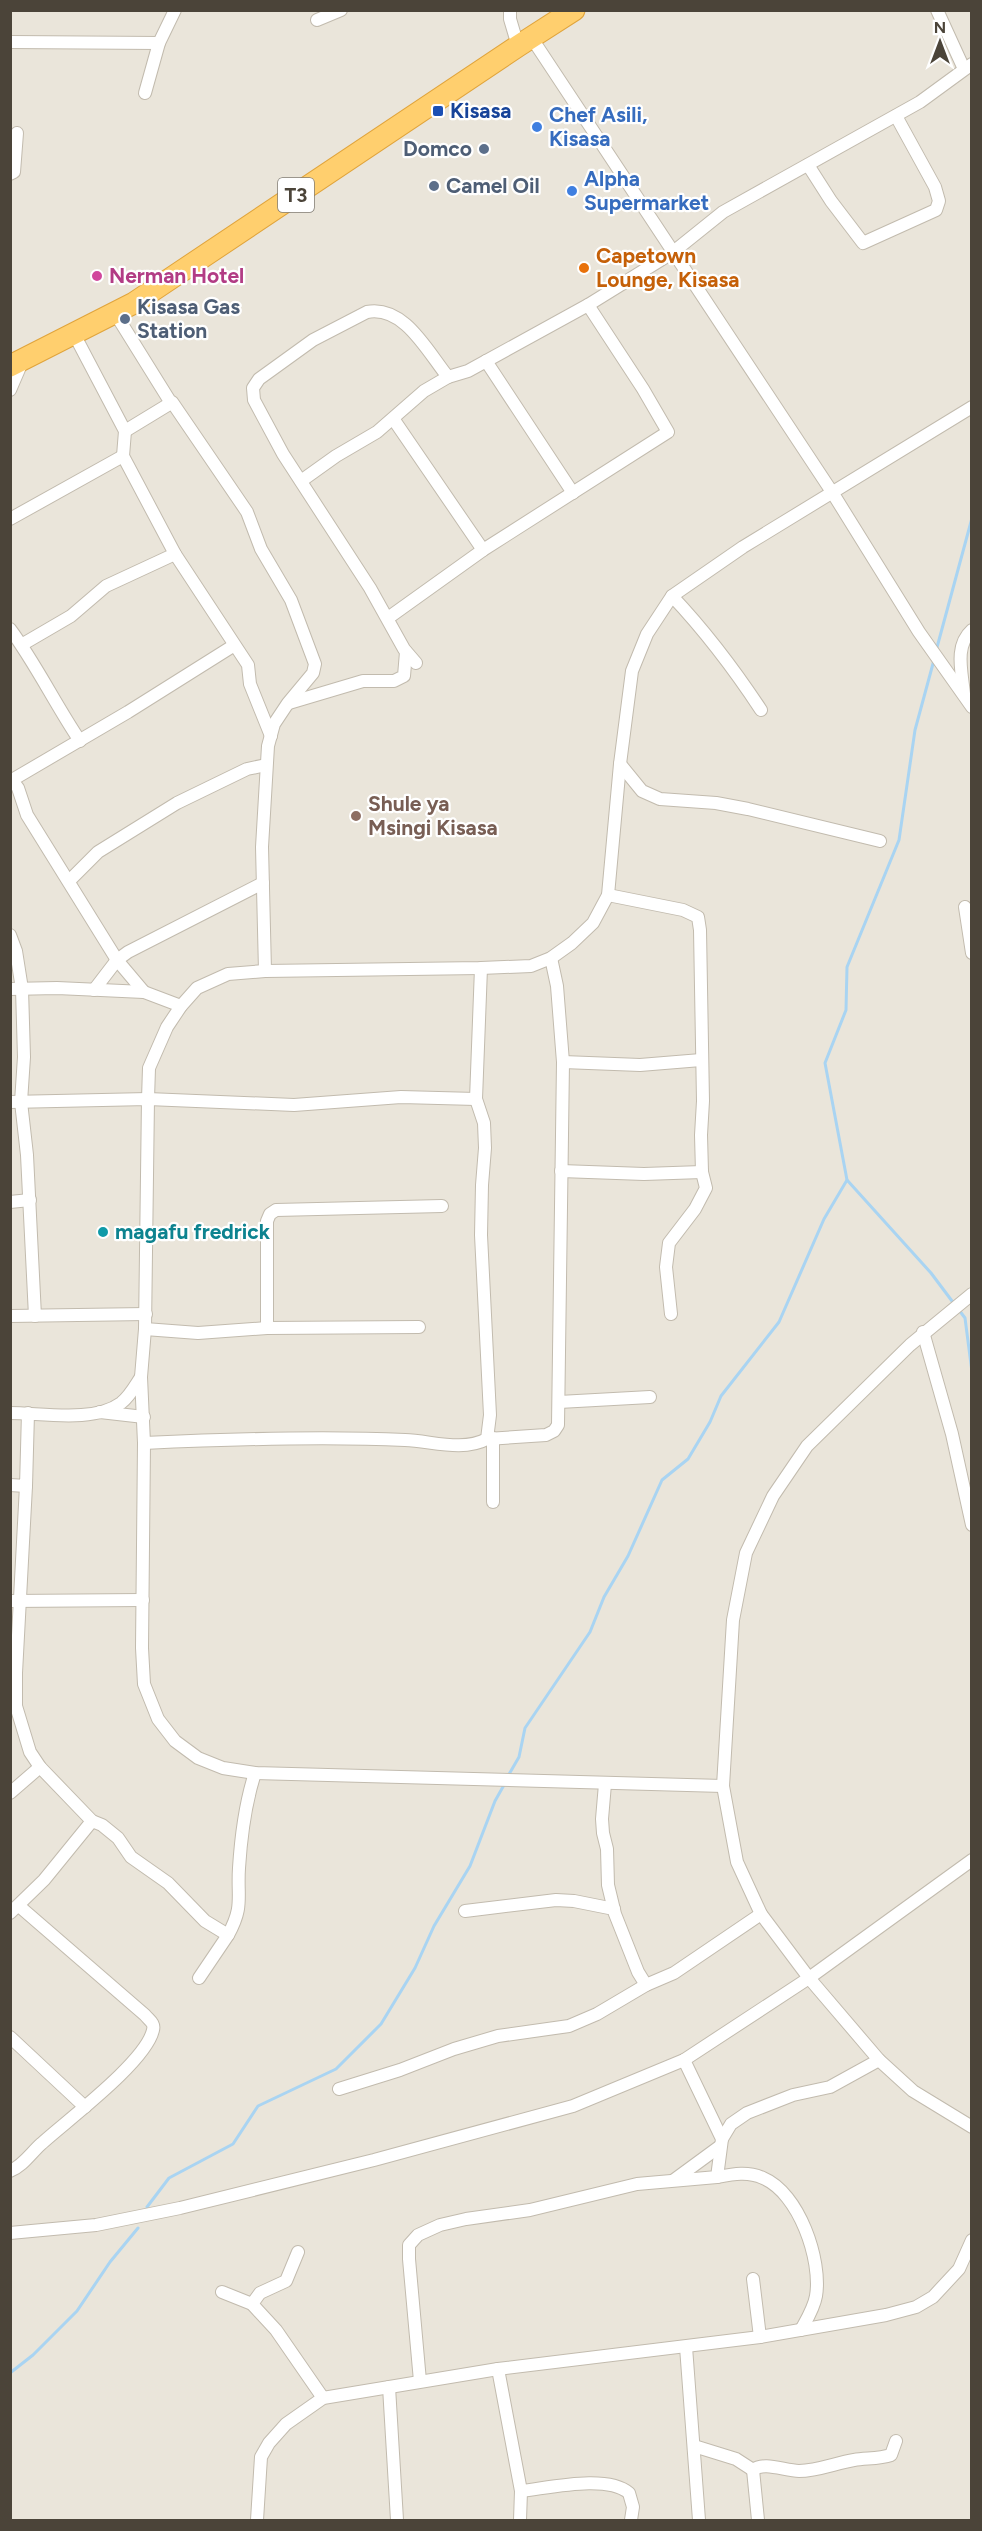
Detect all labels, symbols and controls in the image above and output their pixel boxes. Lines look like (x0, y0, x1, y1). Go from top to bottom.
north arrow (910, 12, 970, 72)
text: N (934, 18, 946, 37)
place label: Kisasa (450, 98, 511, 123)
place label: Chef Asili, Kisasa (549, 102, 647, 151)
marker: Kisasa (431, 104, 445, 118)
marker: Chef Asili, Kisasa (530, 120, 544, 134)
place label: Domco (403, 136, 472, 161)
marker: Domco (477, 142, 491, 156)
place label: Alpha Supermarket (584, 166, 709, 215)
place label: Camel Oil (446, 173, 540, 198)
road number: T3 (278, 178, 314, 212)
marker: Camel Oil (427, 179, 441, 193)
marker: Alpha Supermarket (565, 184, 579, 198)
place label: Capetown Lounge, Kisasa (596, 243, 739, 292)
marker: Capetown Lounge, Kisasa (577, 261, 591, 275)
place label: Nerman Hotel (109, 263, 244, 288)
marker: Nerman Hotel (90, 269, 104, 283)
place label: Kisasa Gas Station (137, 294, 240, 343)
marker: Kisasa Gas Station (118, 312, 132, 326)
place label: Shule ya Msingi Kisasa (368, 791, 498, 840)
marker: Shule ya Msingi Kisasa (349, 809, 363, 823)
place label: magafu fredrick (115, 1219, 271, 1244)
marker: magafu fredrick (96, 1225, 110, 1239)

